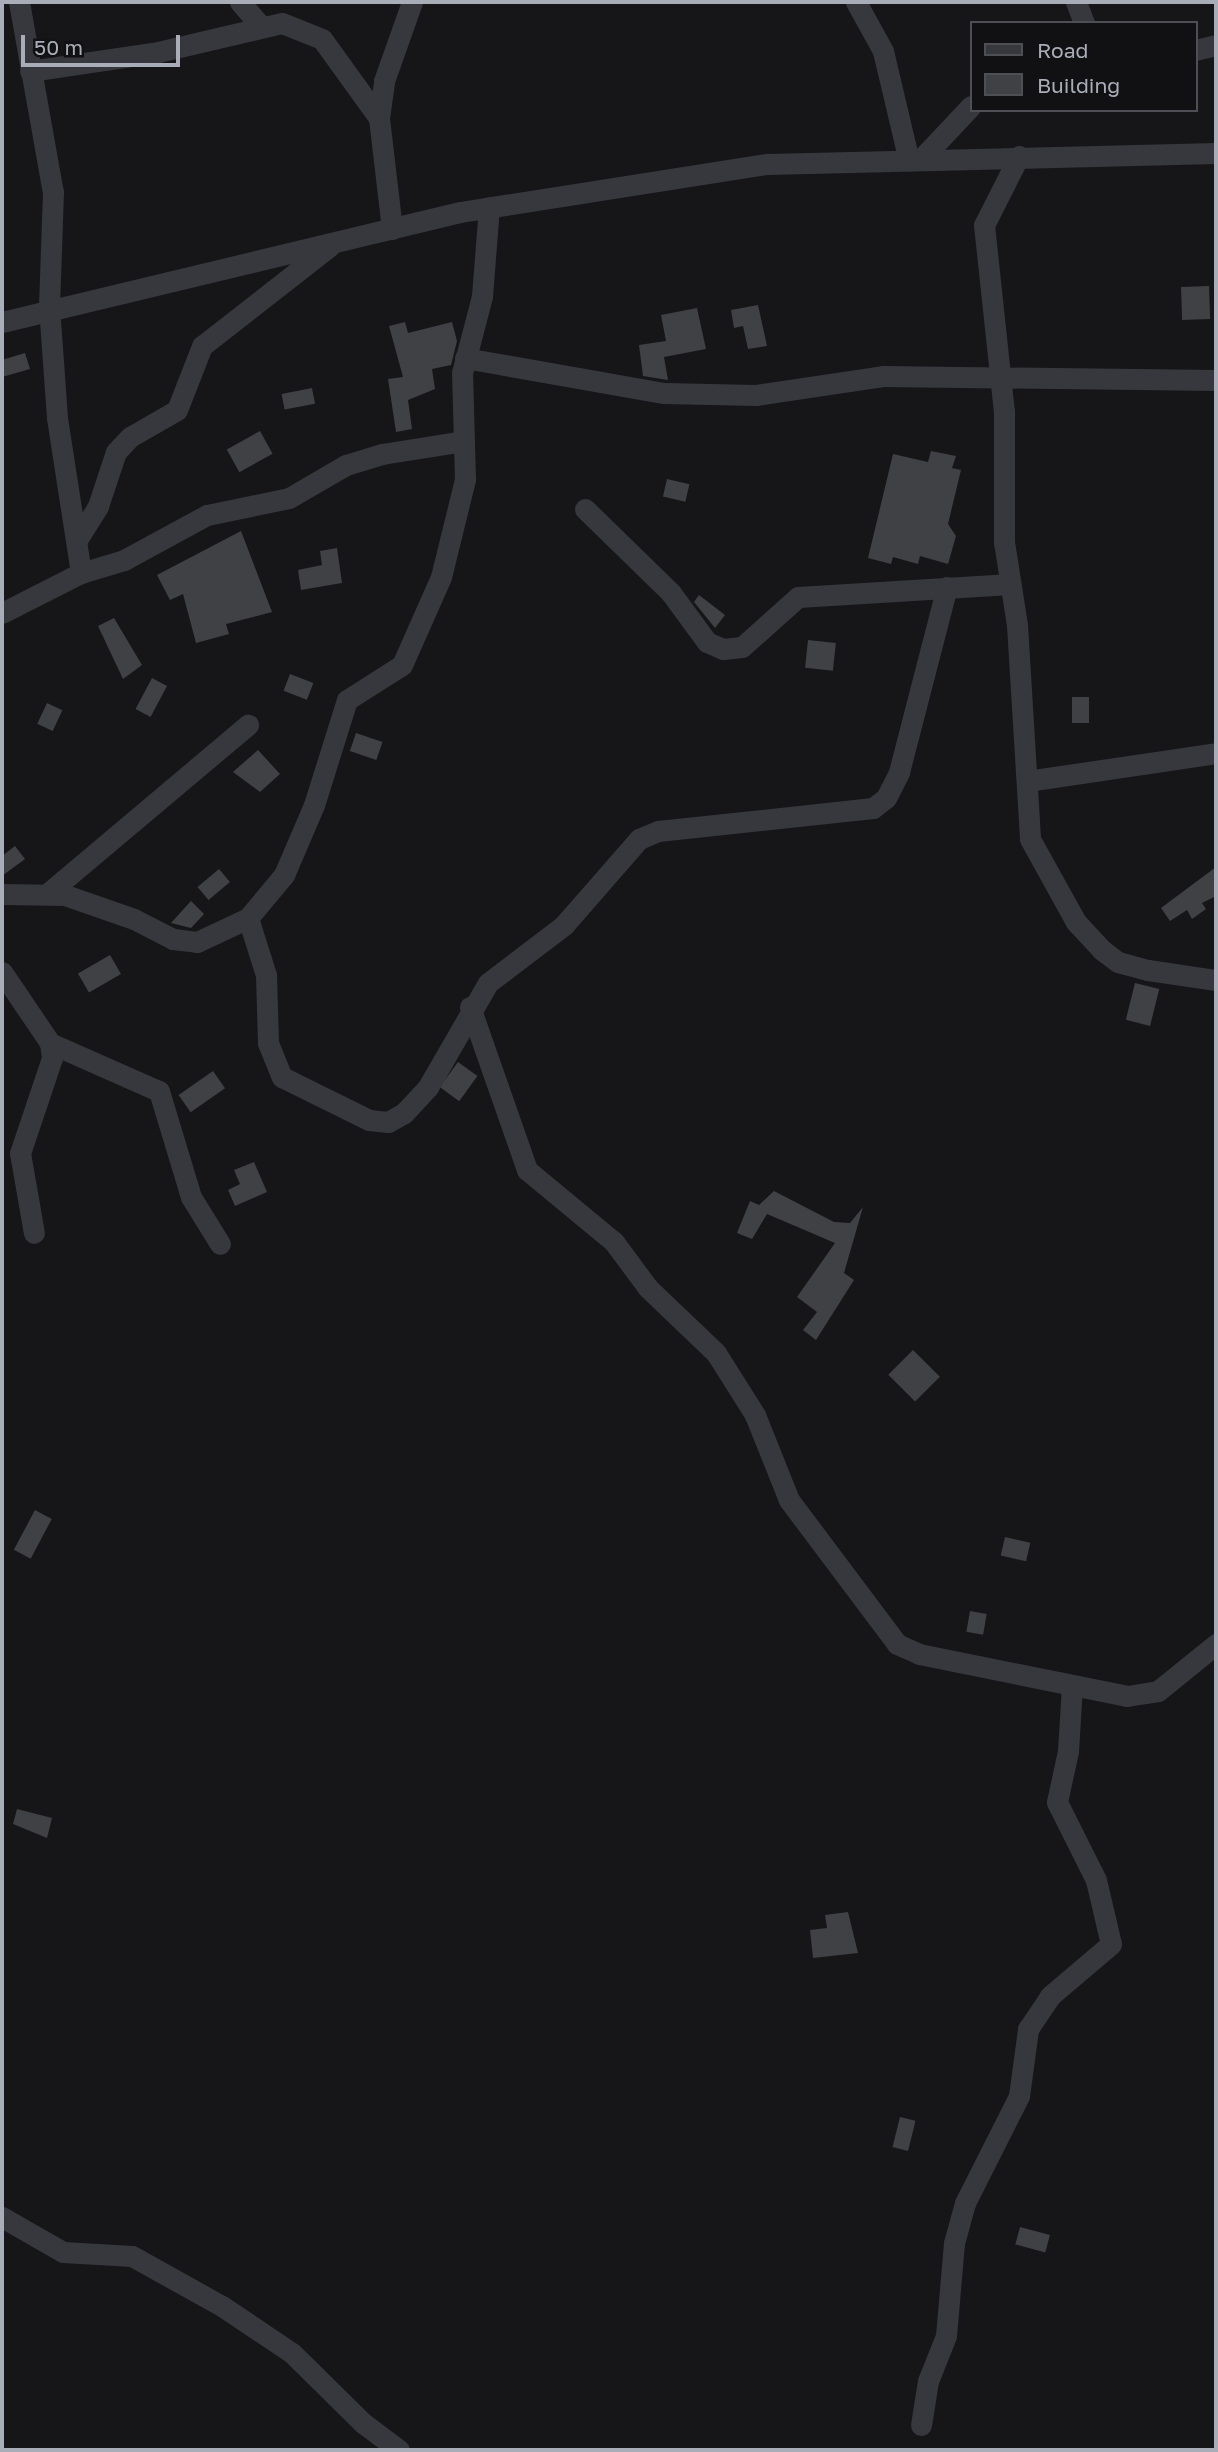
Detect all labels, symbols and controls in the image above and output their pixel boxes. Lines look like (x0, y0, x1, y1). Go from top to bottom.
scale bar (24, 21, 184, 65)
legend (970, 21, 1197, 112)
text: 50 m (34, 34, 83, 60)
text: Road (1037, 37, 1088, 63)
text: Building (1037, 72, 1120, 98)

